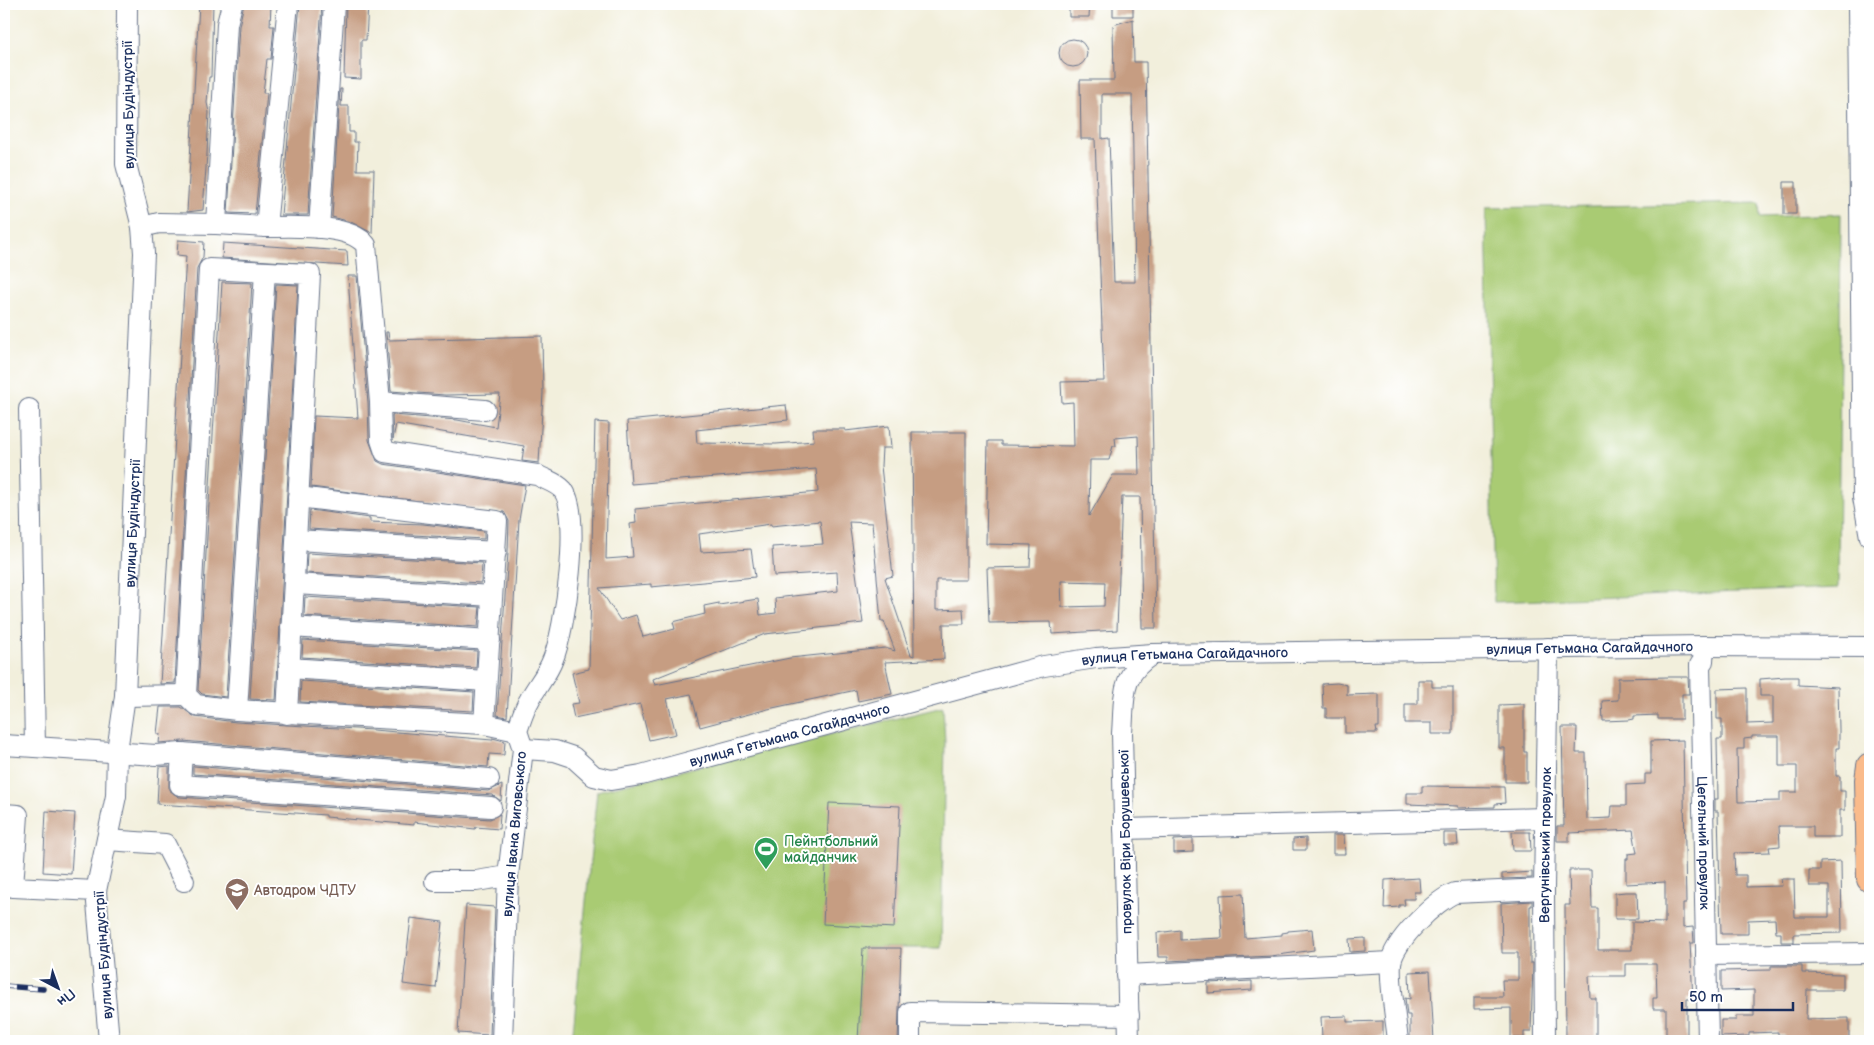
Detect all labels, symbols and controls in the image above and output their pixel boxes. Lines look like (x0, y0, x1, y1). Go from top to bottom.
street label: вулиця Будіндустрії (119, 40, 138, 169)
street label: вулиця Будіндустрії (122, 458, 144, 588)
street label: вулиця Гетьмана Сагайдачного (1486, 638, 1693, 658)
street label: вулиця Гетьмана Сагайдачного (1080, 644, 1288, 669)
street label: вулиця Гетьмана Сагайдачного (688, 700, 892, 771)
street label: провулок Віри Борушевської (1115, 749, 1136, 934)
street label: вулиця Івана Виговського (499, 751, 530, 918)
street label: Вергунівський провулок (1536, 766, 1555, 923)
street label: Цегельний провулок (1693, 776, 1713, 911)
place label: Пейнтбольний майданчик (784, 833, 878, 866)
sports icon: Пейнтбольний майданчик (753, 836, 779, 870)
school or university icon: Автодром ЧДТУ (224, 877, 250, 911)
place label: Автодром ЧДТУ (253, 882, 356, 899)
street label: вулиця Будіндустрії (90, 890, 116, 1020)
north arrow (32, 962, 82, 1012)
scale bar (1682, 980, 1793, 1012)
text: Пн (54, 985, 79, 1010)
text: 50 m (1689, 988, 1723, 1007)

